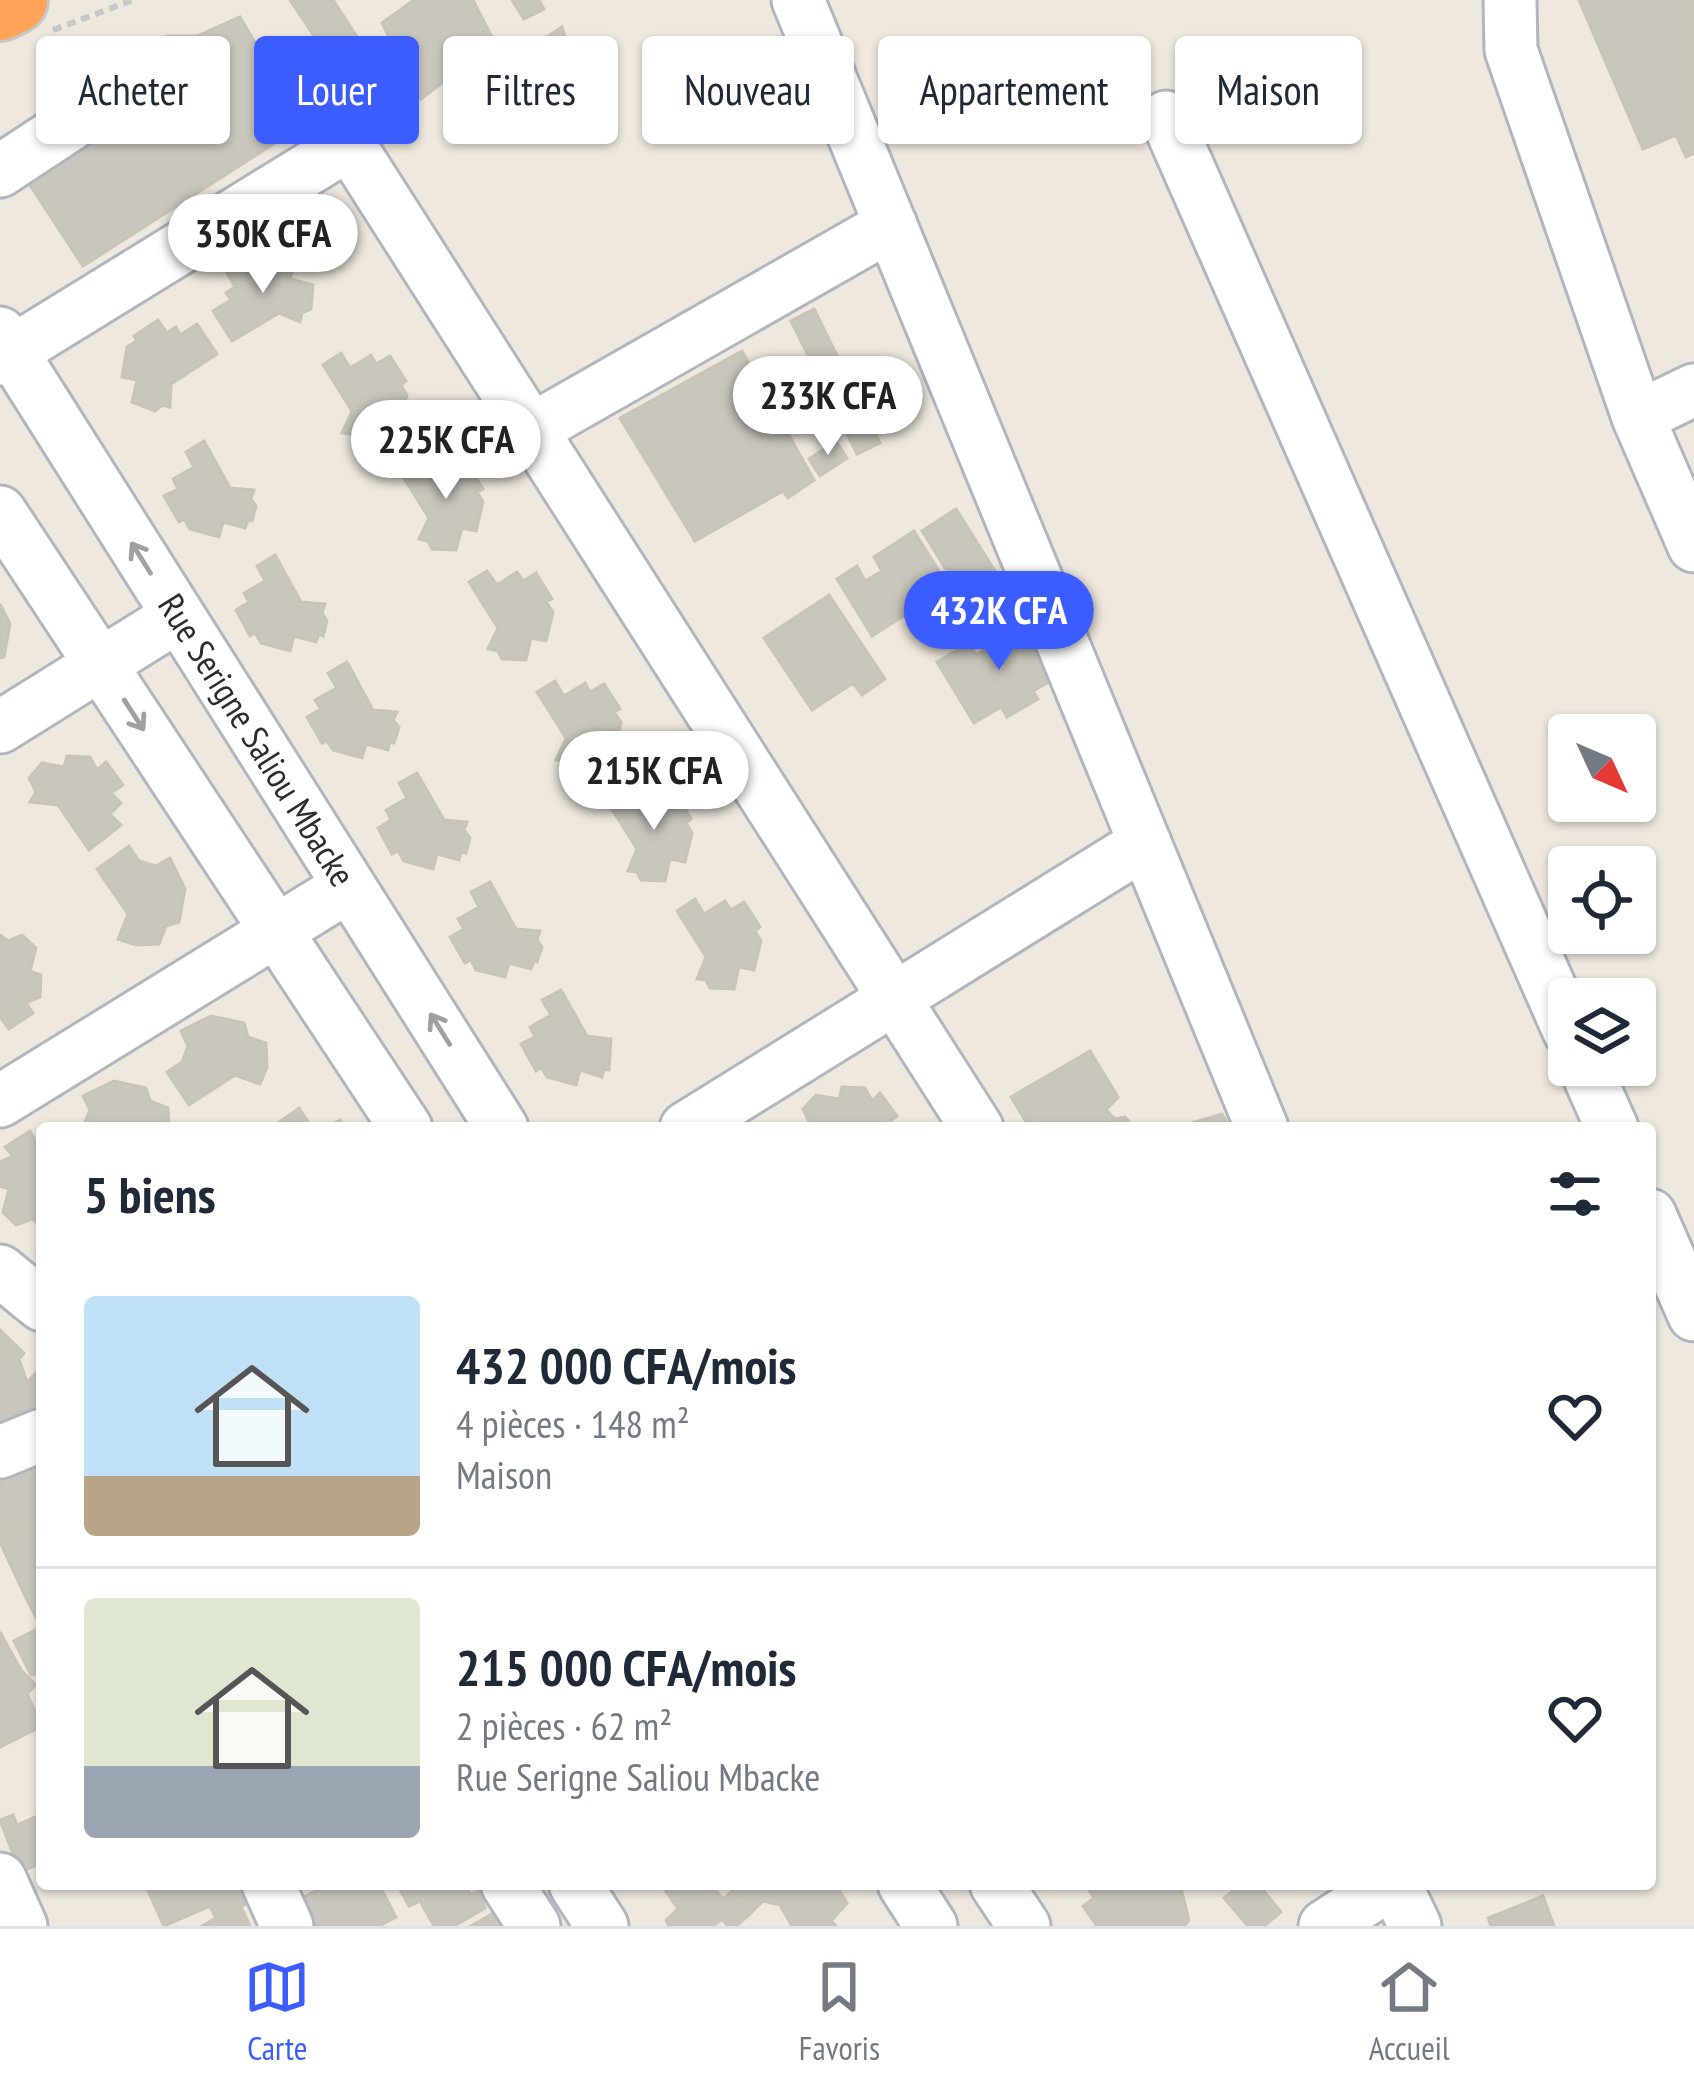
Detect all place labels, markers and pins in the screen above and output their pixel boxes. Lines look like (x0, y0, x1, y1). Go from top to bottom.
pin: 350K CFA (139, 194, 387, 296)
pin: 233K CFA (704, 356, 952, 458)
pin: 225K CFA (322, 400, 570, 502)
pin: 432K CFA (875, 571, 1123, 673)
pin: 215K CFA (530, 731, 778, 833)

